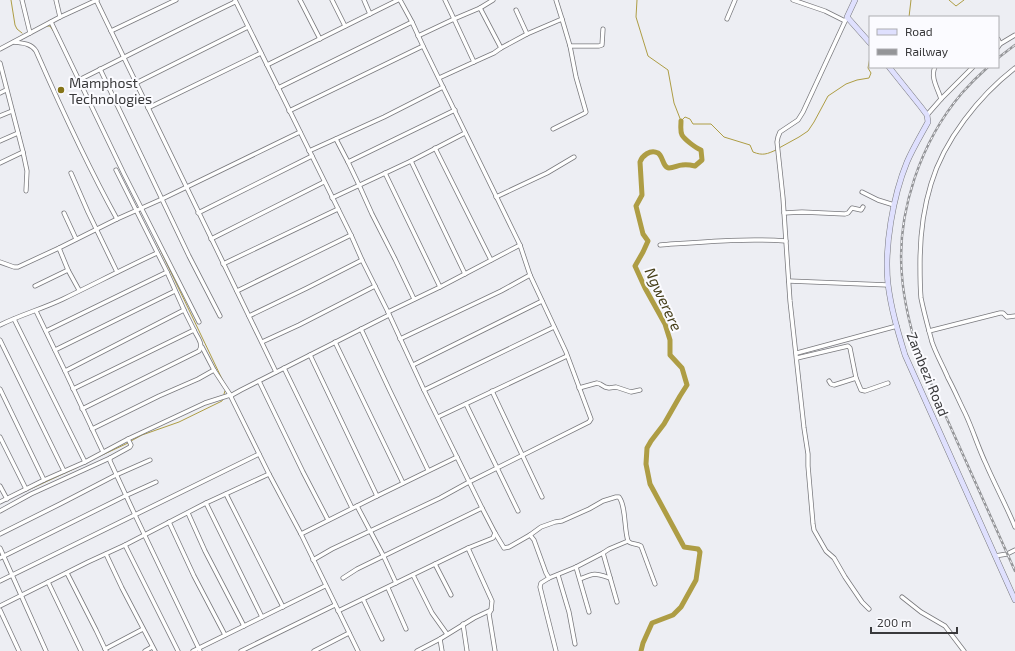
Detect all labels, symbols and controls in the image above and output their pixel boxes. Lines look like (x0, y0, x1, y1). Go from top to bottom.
legend (869, 16, 999, 68)
text: Road (905, 24, 933, 38)
text: Railway (905, 44, 949, 58)
place label: Mamphost Technologies (69, 74, 152, 107)
marker: Mamphost Technologies (56, 85, 66, 95)
water label: Ngwerere (642, 264, 686, 334)
street label: Zambezi Road (903, 329, 953, 419)
scale bar (871, 609, 957, 635)
text: 200 m (877, 615, 911, 629)

